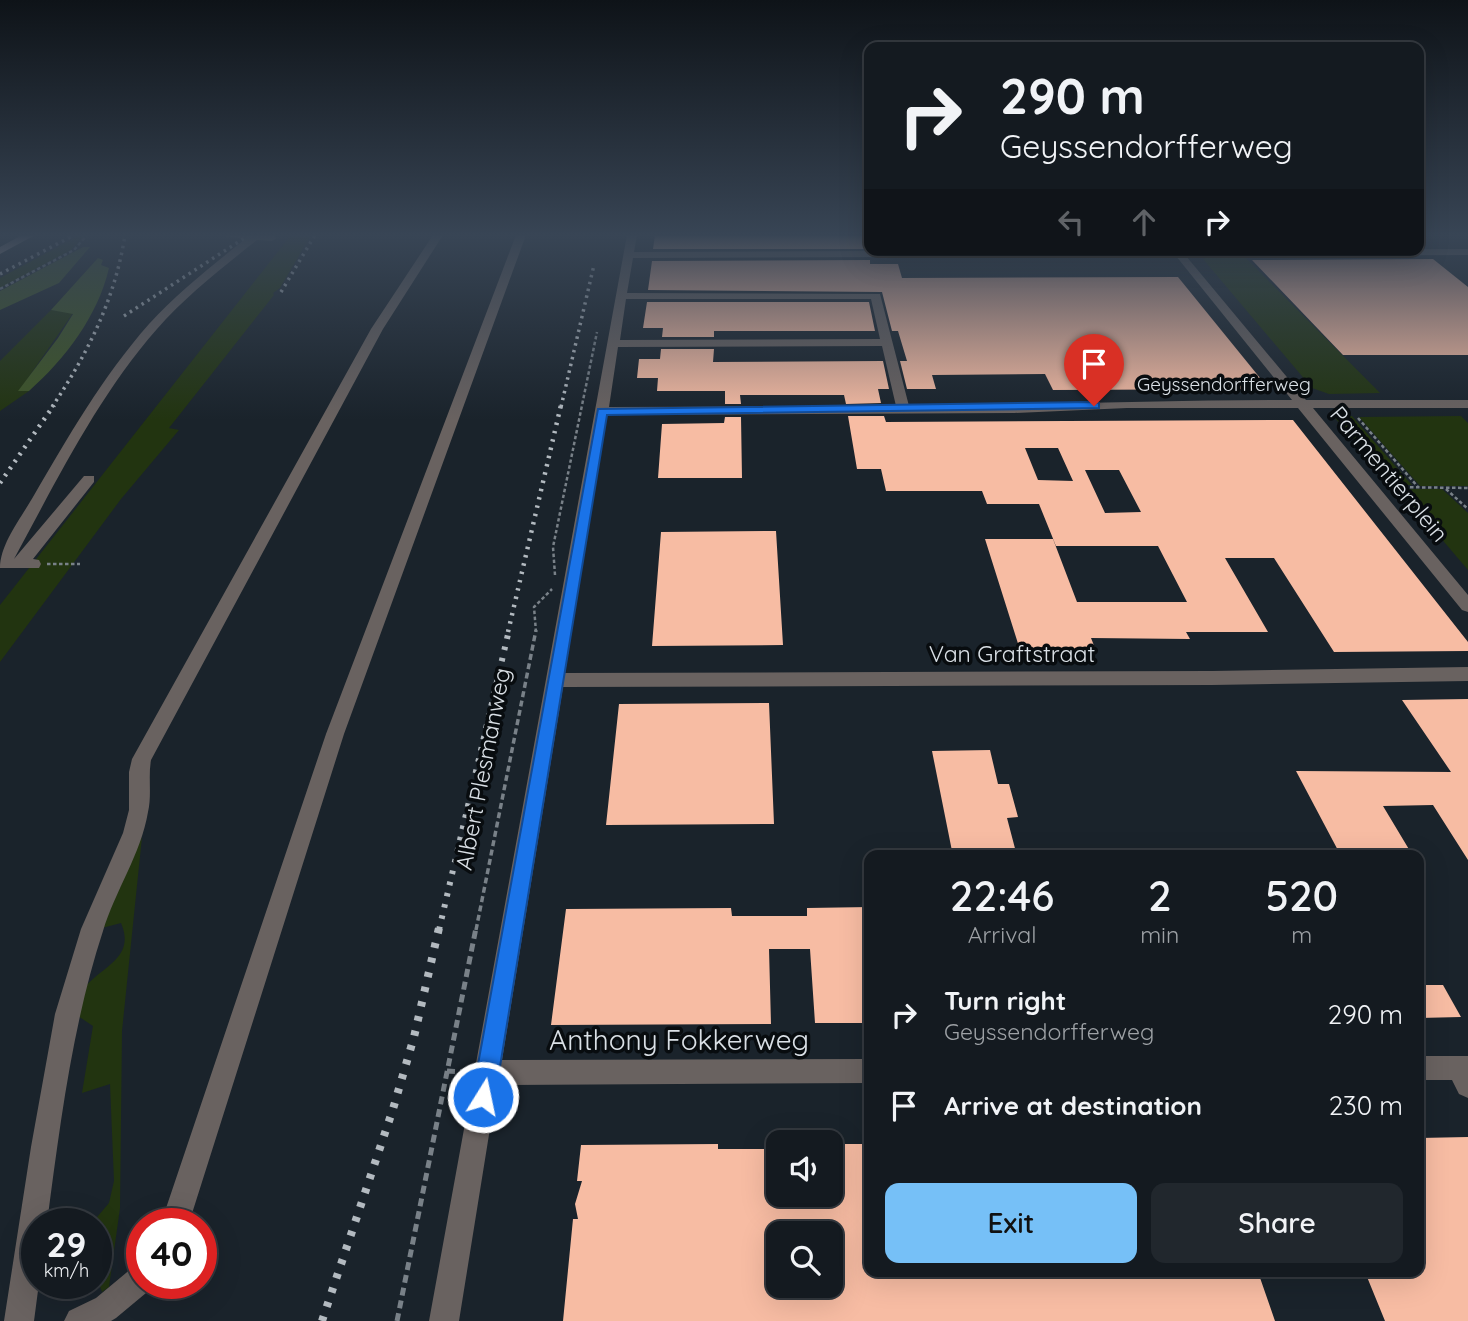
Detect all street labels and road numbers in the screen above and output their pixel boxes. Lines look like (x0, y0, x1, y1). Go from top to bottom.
street label: Geyssendorfferweg (1137, 372, 1311, 396)
street label: Parmentierplein (1324, 400, 1455, 548)
street label: Van Graftstraat (929, 639, 1096, 668)
street label: Albert Plesmanweg (449, 665, 516, 872)
street label: Anthony Fokkerweg (549, 1022, 809, 1057)

